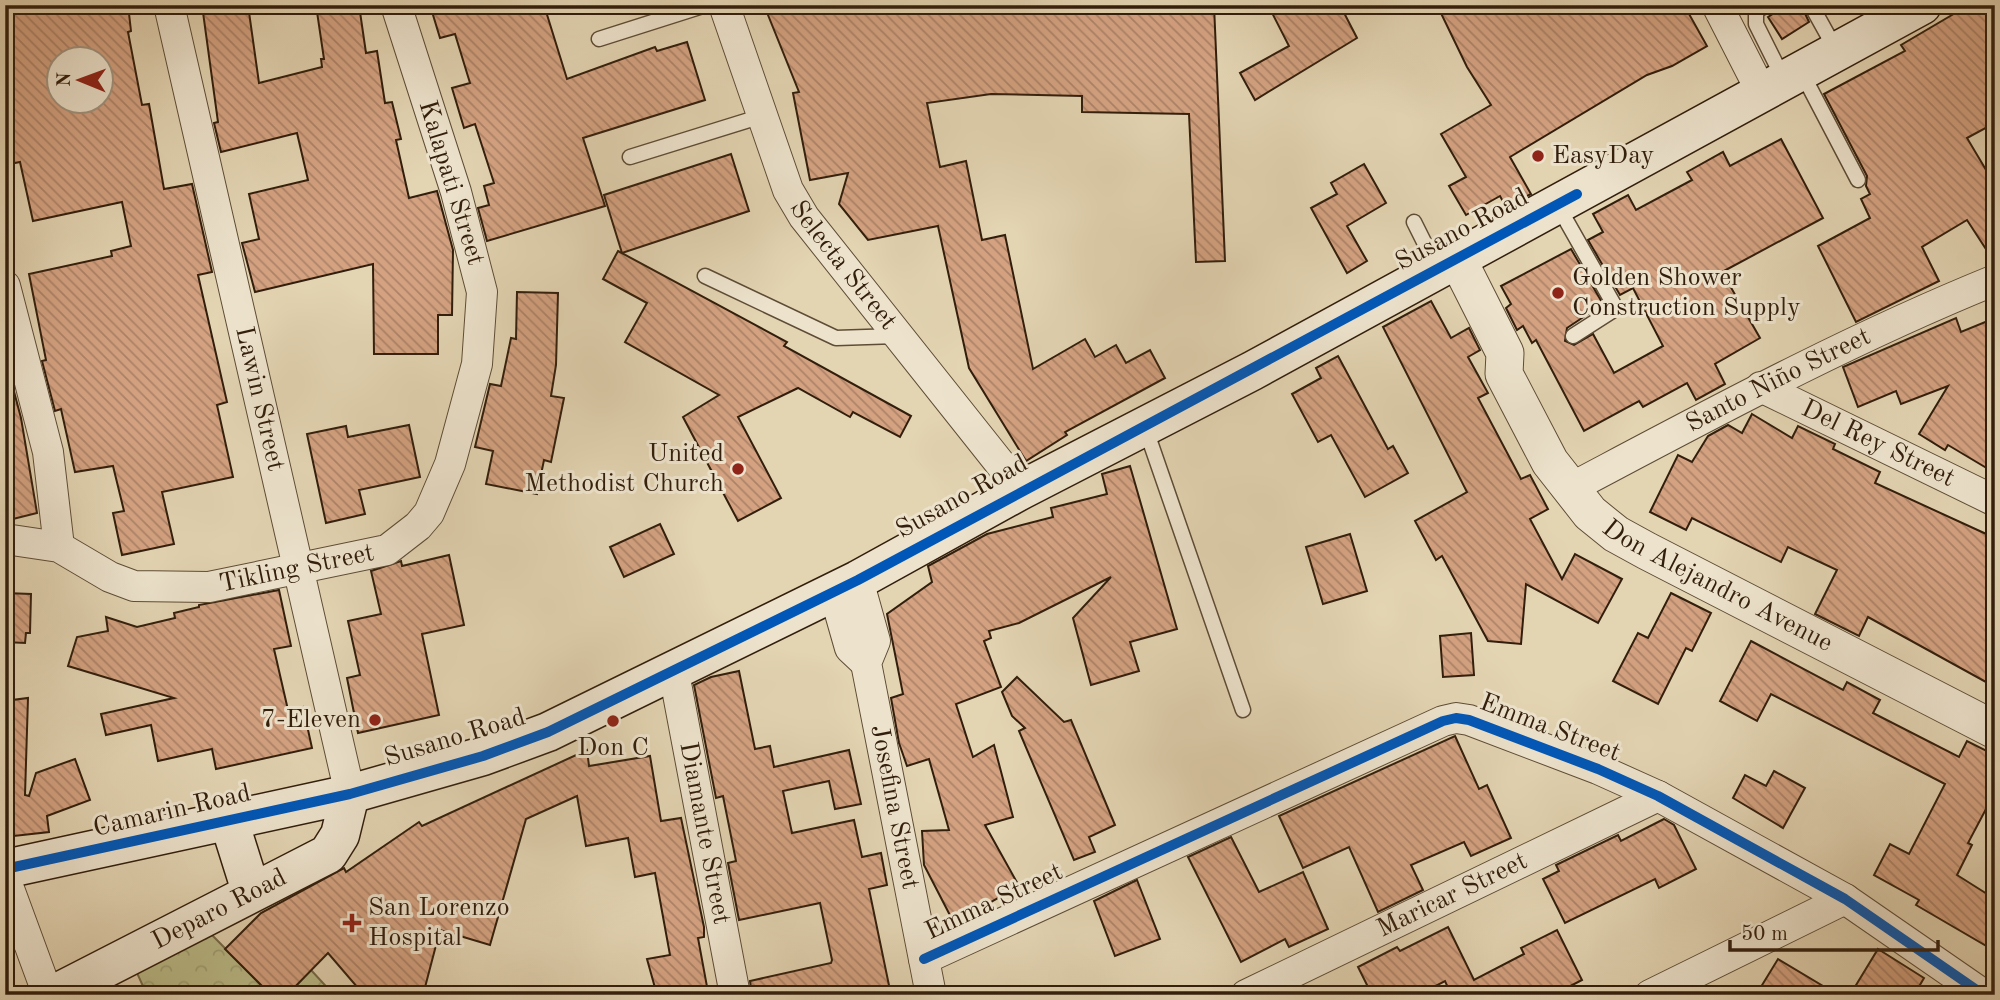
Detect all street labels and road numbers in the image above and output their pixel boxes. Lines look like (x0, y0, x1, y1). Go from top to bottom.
street label: Kalapati Street (414, 97, 488, 269)
street label: Susano Road (1391, 184, 1533, 276)
street label: Selecta Street (784, 196, 901, 335)
street label: Lawin Street (230, 324, 288, 473)
street label: Santo Niño Street (1682, 324, 1875, 438)
street label: Del Rey Street (1797, 396, 1959, 492)
street label: Susano Road (892, 450, 1032, 544)
street label: Don Alejandro Avenue (1597, 515, 1837, 657)
street label: Tikling Street (217, 540, 376, 598)
street label: Emma Street (1476, 689, 1624, 767)
street label: Susano Road (381, 704, 529, 772)
street label: Josefina Street (865, 723, 923, 892)
street label: Diamante Street (674, 740, 734, 926)
street label: Camarin Road (91, 780, 253, 842)
street label: Maricar Street (1373, 848, 1531, 943)
street label: Emma Street (921, 859, 1067, 945)
street label: Deparo Road (148, 864, 291, 955)

